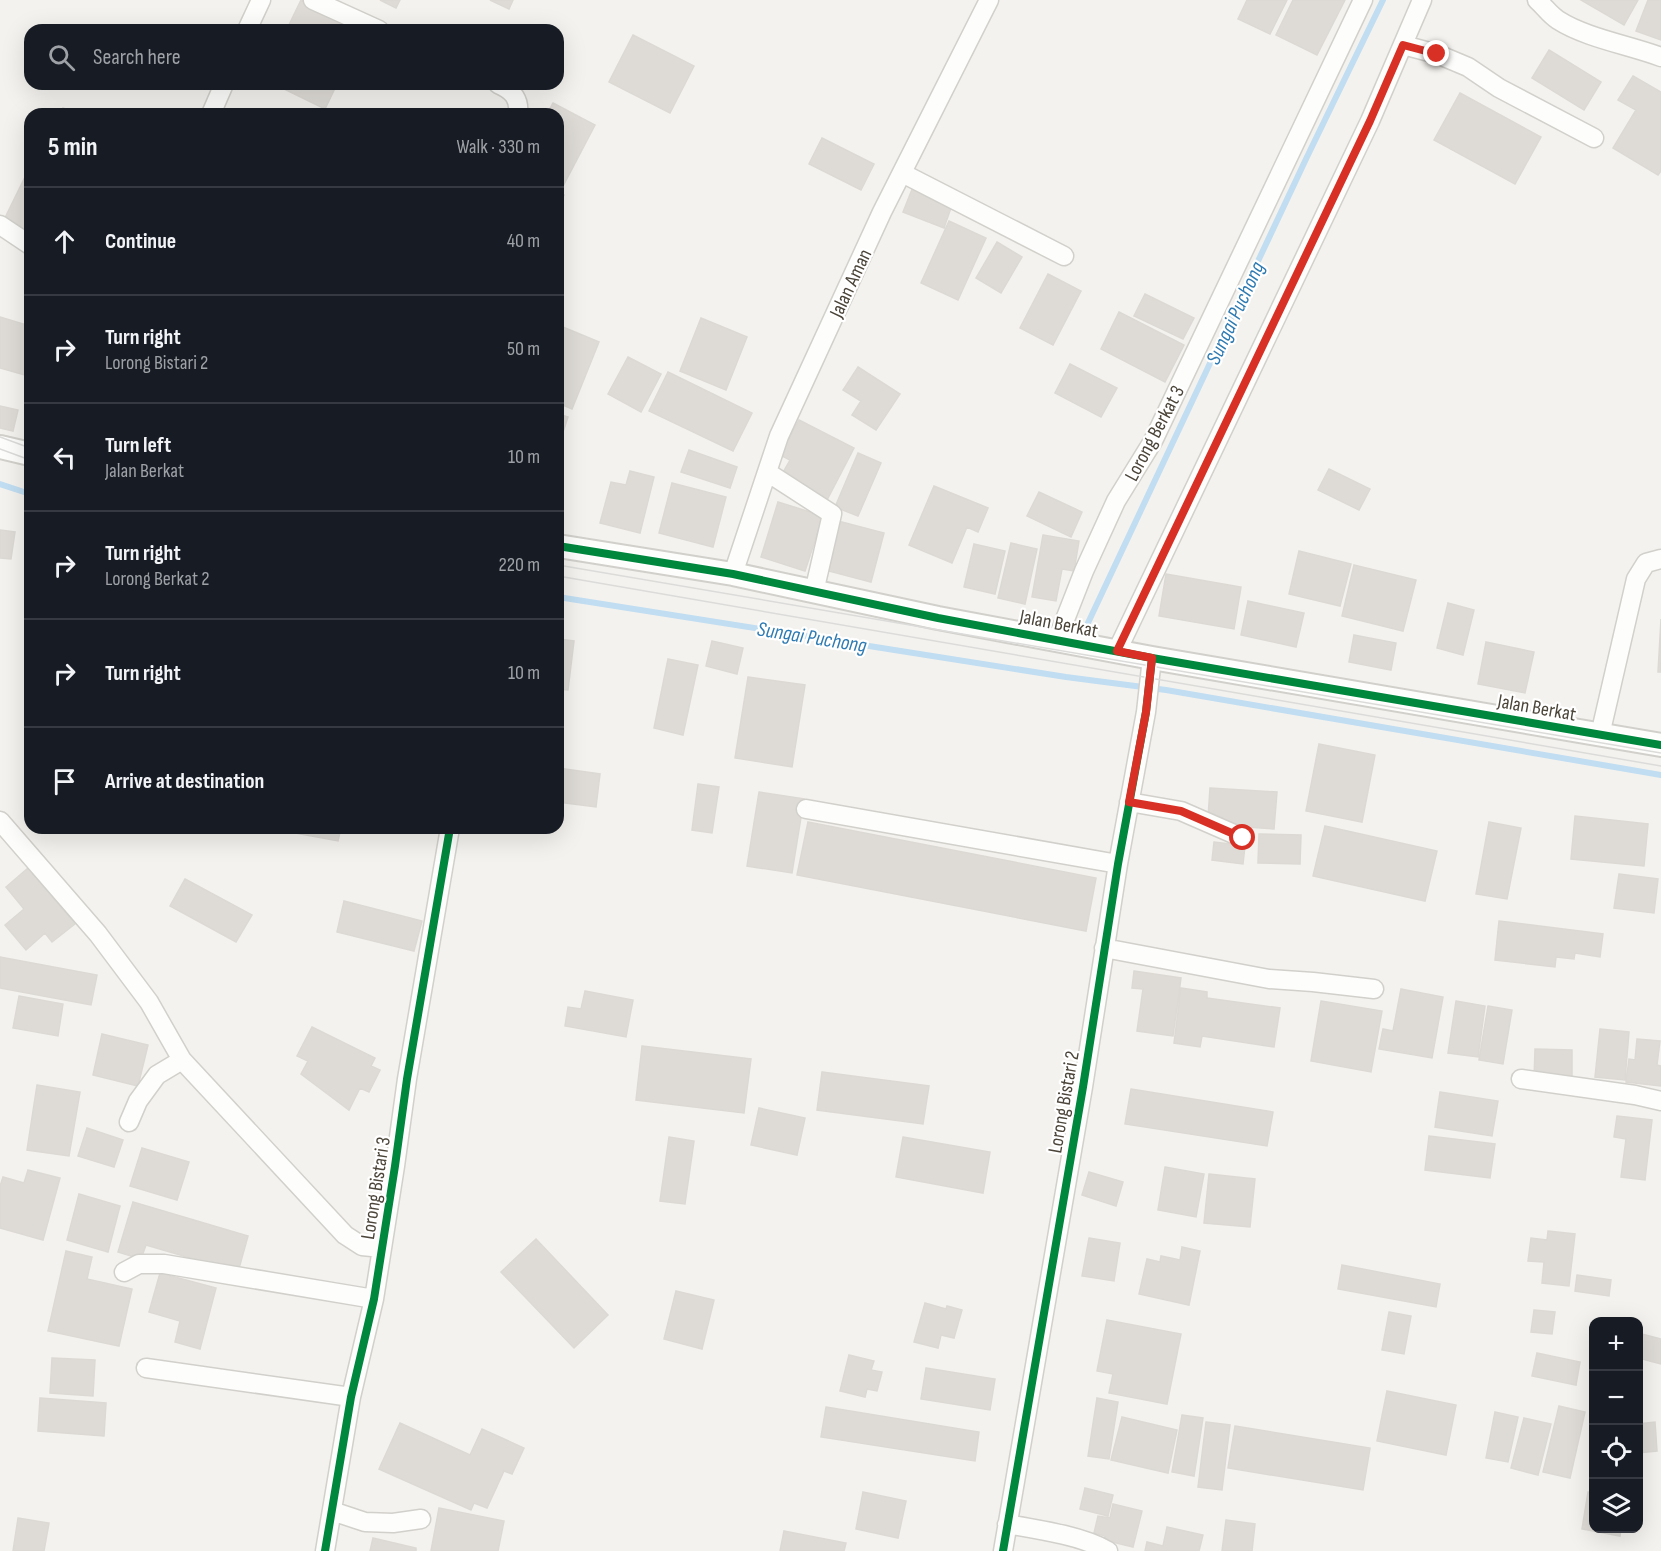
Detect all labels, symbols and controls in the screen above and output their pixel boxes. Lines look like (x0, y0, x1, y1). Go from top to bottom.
search box (24, 24, 564, 90)
route end (1423, 40, 1449, 66)
icon: search (45, 41, 78, 74)
text: Search here (93, 44, 180, 71)
text: 5 min (48, 132, 98, 163)
text: Walk · 330 m (456, 135, 540, 159)
icon: ahead (48, 225, 81, 258)
text: Continue (105, 228, 176, 255)
text: 40 m (507, 229, 540, 253)
street label: Jalan Aman (824, 245, 877, 322)
water label: Sungai Puchong (1201, 257, 1270, 369)
text: Turn right (105, 324, 181, 351)
icon: right (48, 333, 81, 366)
text: 50 m (507, 337, 540, 361)
text: Lorong Bistari 2 (105, 351, 208, 375)
street label: Lorong Berkat 3 (1120, 382, 1190, 485)
text: Turn left (105, 432, 171, 459)
icon: left (48, 441, 81, 474)
text: 10 m (508, 445, 540, 469)
text: Jalan Berkat (105, 459, 184, 483)
text: Turn right (105, 540, 181, 567)
icon: right (48, 549, 81, 582)
text: 220 m (499, 553, 540, 577)
text: Lorong Berkat 2 (105, 567, 209, 591)
street label: Jalan Berkat (1017, 604, 1100, 643)
water label: Sungai Puchong (755, 617, 869, 659)
icon: right (48, 657, 81, 690)
text: Turn right (105, 660, 181, 687)
text: 10 m (508, 661, 540, 685)
street label: Jalan Berkat (1495, 689, 1578, 727)
icon: arrive (48, 765, 81, 798)
text: Arrive at destination (105, 768, 264, 795)
route start (1229, 824, 1255, 850)
street label: Lorong Bistari 2 (1043, 1049, 1085, 1155)
street label: Lorong Bistari 3 (356, 1135, 396, 1241)
map controls (1589, 1317, 1643, 1533)
button: + (1589, 1317, 1643, 1371)
button: − (1589, 1371, 1643, 1425)
button: locate (1589, 1425, 1643, 1479)
button: layers (1589, 1479, 1643, 1533)

